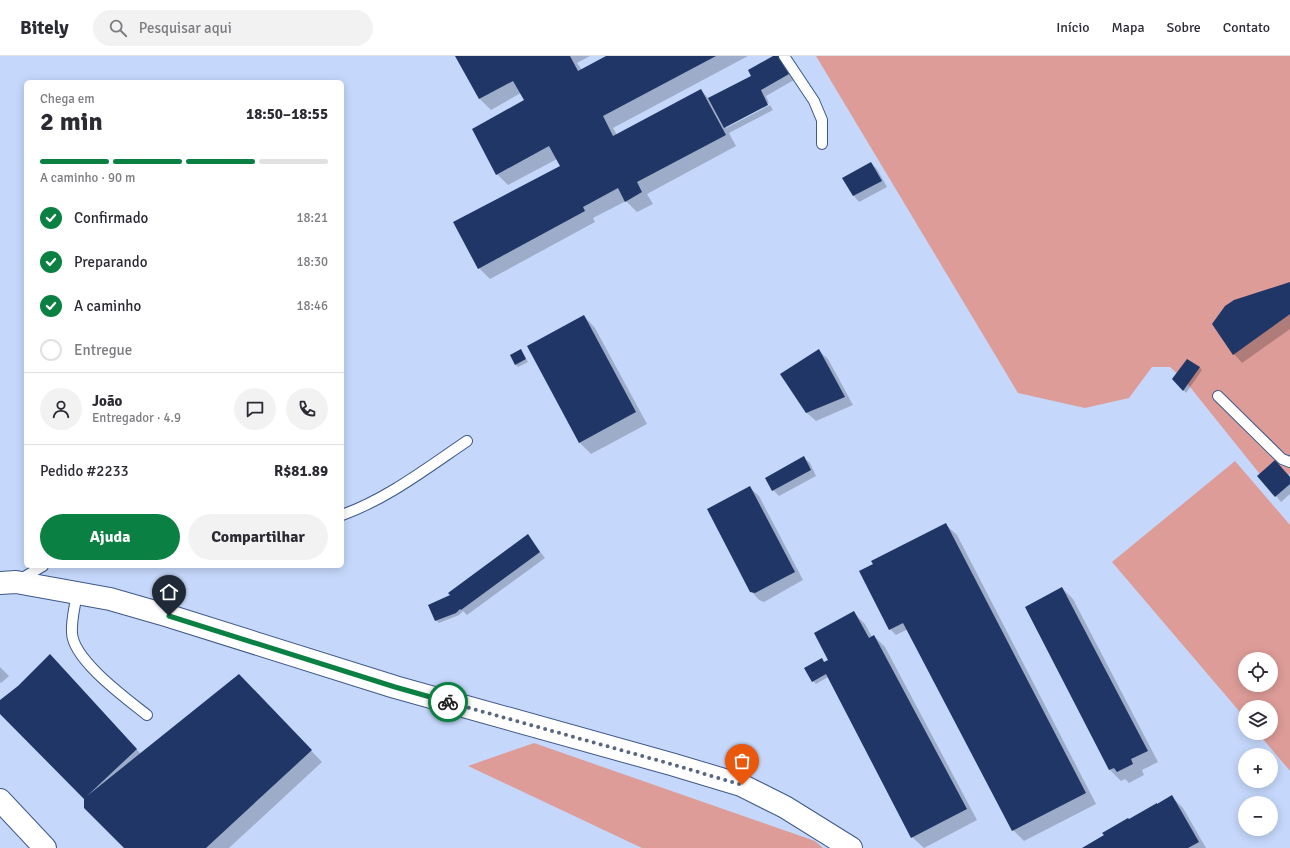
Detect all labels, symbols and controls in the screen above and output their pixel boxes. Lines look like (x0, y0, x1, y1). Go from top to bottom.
search box (93, 10, 373, 46)
text: Bitely (20, 16, 69, 40)
icon: search (107, 17, 129, 39)
text: Pesquisar aqui (139, 19, 232, 37)
text: Início (1056, 19, 1090, 36)
text: Mapa (1112, 19, 1144, 36)
text: Sobre (1166, 19, 1201, 36)
text: Contato (1223, 19, 1270, 36)
text: Chega em (40, 91, 95, 107)
text: 18:50–18:55 (246, 105, 328, 123)
text: 2 min (40, 106, 103, 138)
text: A caminho · 90 m (40, 170, 135, 186)
icon: check (40, 207, 62, 229)
text: Confirmado (74, 209, 148, 227)
text: 18:21 (296, 210, 328, 226)
icon: check (40, 251, 62, 273)
text: Preparando (74, 253, 148, 271)
text: 18:30 (296, 254, 328, 270)
icon: check (40, 295, 62, 317)
text: A caminho (74, 297, 141, 315)
text: 18:46 (296, 298, 328, 314)
text: Entregue (74, 341, 132, 359)
button: person (40, 388, 82, 430)
button: chat (234, 388, 276, 430)
button: phone (286, 388, 328, 430)
text: João (92, 392, 122, 410)
text: Entregador · 4.9 (92, 410, 181, 426)
text: Pedido #2233 (40, 462, 129, 480)
text: R$81.89 (274, 462, 328, 480)
button: Ajuda (40, 514, 180, 560)
button: Compartilhar (188, 514, 328, 560)
pin (152, 575, 186, 616)
icon: home (158, 581, 180, 603)
map controls (1238, 652, 1278, 836)
button: locate (1238, 652, 1278, 692)
courier (428, 682, 468, 722)
icon: bike (437, 691, 459, 713)
button: layers (1238, 700, 1278, 740)
pin (725, 744, 759, 785)
button: + (1238, 748, 1278, 788)
icon: bag (731, 750, 753, 772)
button: − (1238, 796, 1278, 836)

